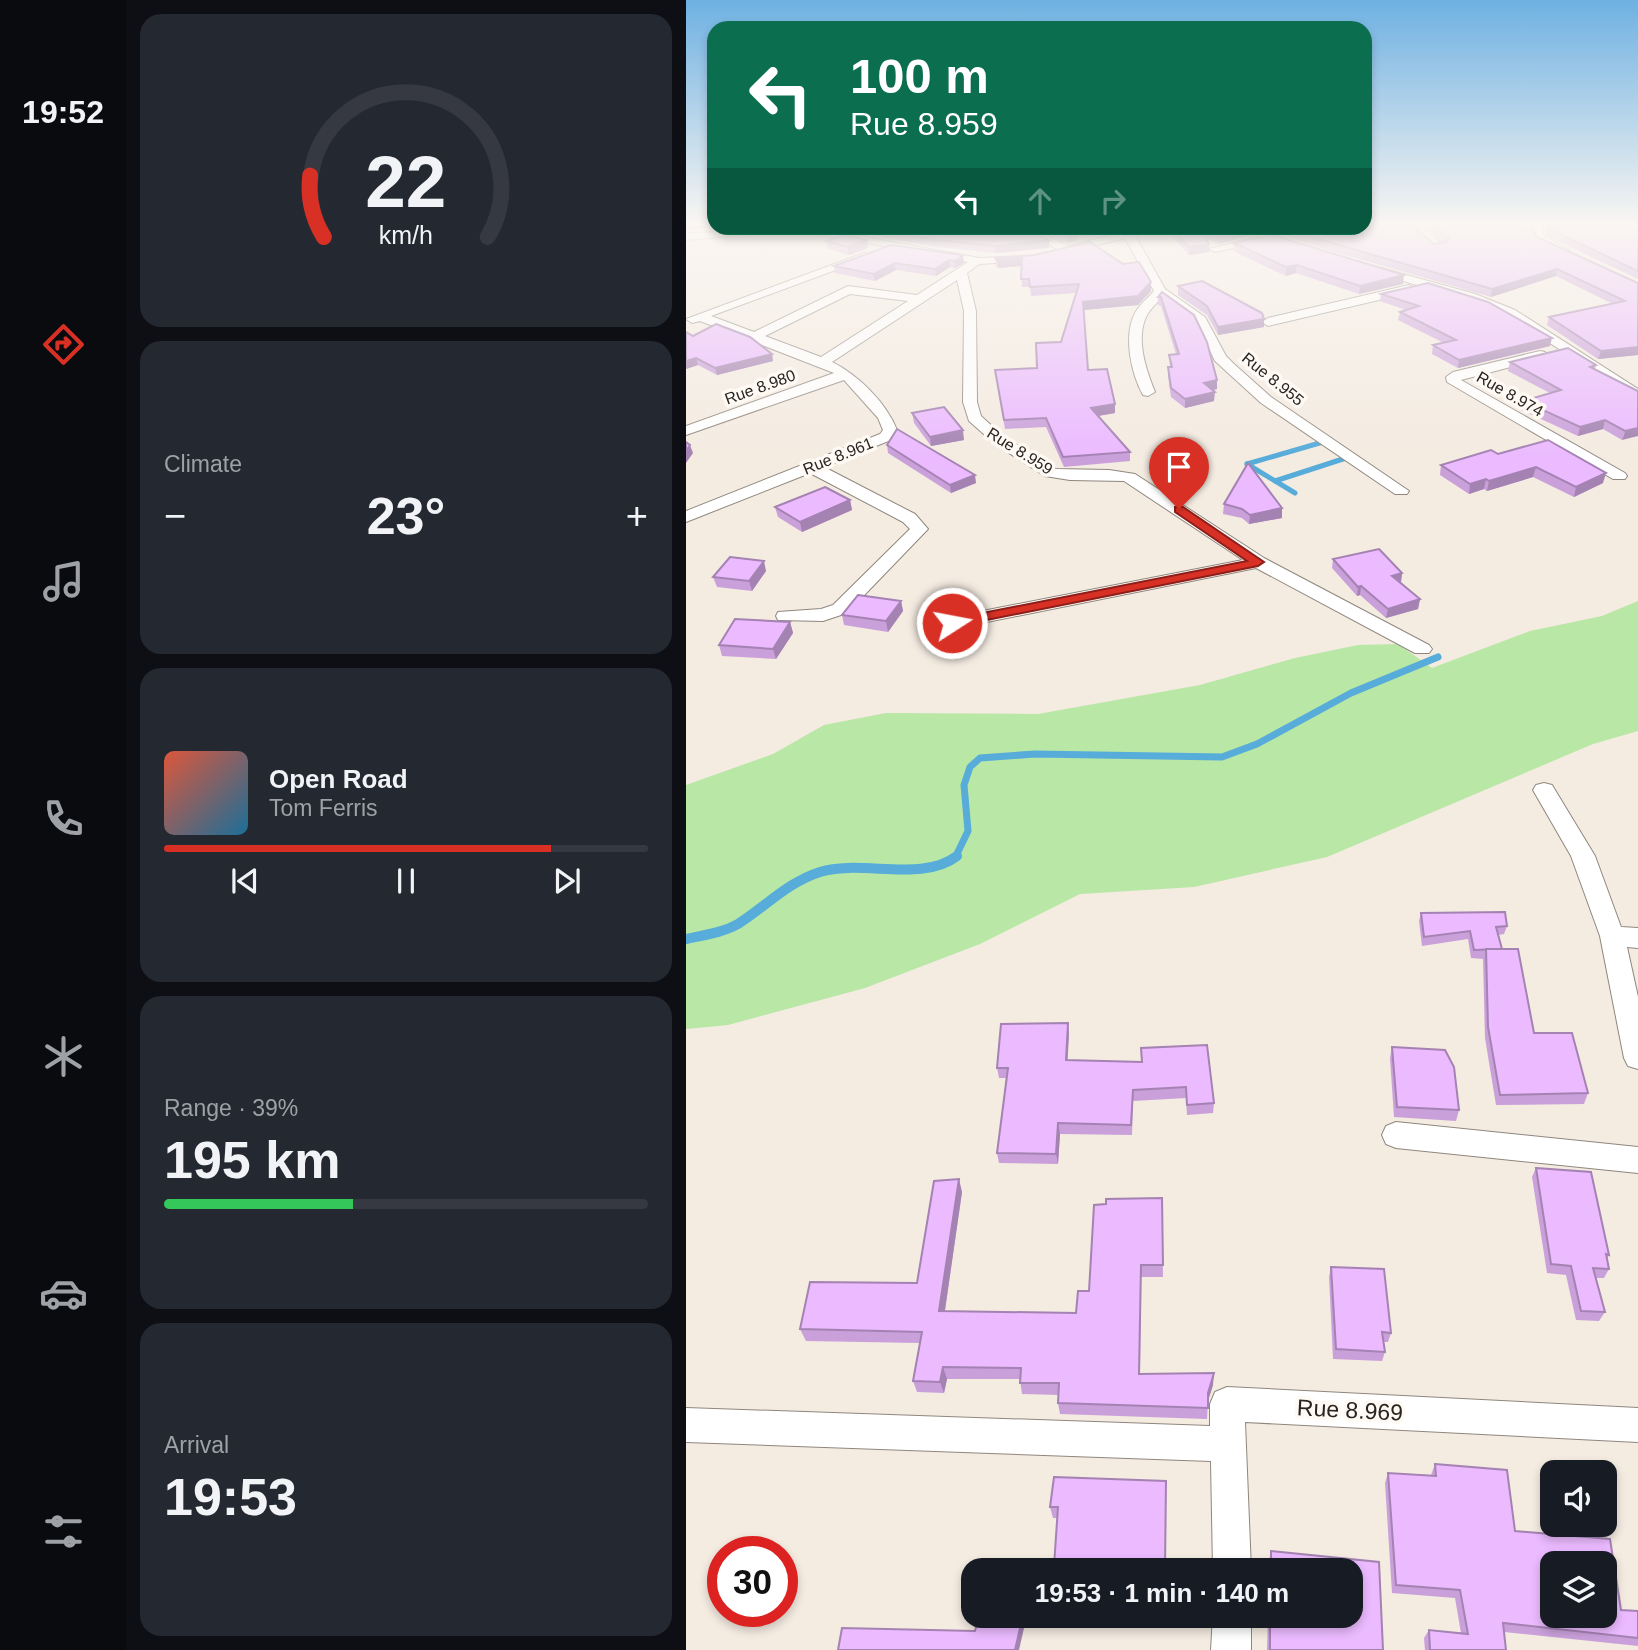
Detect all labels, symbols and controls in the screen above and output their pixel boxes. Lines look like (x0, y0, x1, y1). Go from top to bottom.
icon: left (735, 49, 826, 140)
text: 100 m (850, 49, 989, 103)
text: 19:52 (22, 94, 104, 130)
text: Rue 8.959 (850, 106, 998, 142)
text: 22 (366, 141, 446, 222)
icon: left (948, 182, 986, 220)
icon: ahead (1021, 182, 1059, 220)
icon: right (1094, 182, 1132, 220)
text: km/h (379, 220, 433, 248)
icon: directions (39, 320, 88, 369)
street label: Rue 8.955 (1239, 349, 1307, 409)
street label: Rue 8.980 (722, 366, 798, 408)
street label: Rue 8.974 (1474, 368, 1546, 420)
street label: Rue 8.959 (984, 424, 1056, 478)
street label: Rue 8.961 (801, 434, 876, 478)
pin (1149, 437, 1209, 509)
icon: arrive (1160, 448, 1198, 486)
text: Climate (164, 451, 242, 477)
text: 23° (367, 487, 445, 545)
text: − (164, 495, 186, 537)
text: + (626, 495, 648, 537)
icon: music (39, 557, 88, 606)
position arrow (915, 586, 989, 660)
text: Open Road (269, 764, 408, 794)
icon: phone (39, 794, 88, 843)
text: Tom Ferris (269, 795, 378, 821)
icon: previous (226, 862, 264, 900)
icon: pause (387, 862, 425, 900)
icon: next (548, 862, 586, 900)
icon: climate (39, 1032, 88, 1081)
text: Range · 39% (164, 1095, 298, 1121)
text: 195 km (164, 1131, 340, 1189)
icon: car (39, 1269, 88, 1318)
street label: Rue 8.969 (1296, 1394, 1404, 1426)
text: Arrival (164, 1432, 229, 1458)
map controls (1540, 1460, 1617, 1628)
button: sound (1540, 1460, 1617, 1537)
text: 19:53 (164, 1468, 297, 1526)
icon: filters (39, 1507, 88, 1556)
speed limit sign: 30 (707, 1536, 798, 1627)
button: layers (1540, 1551, 1617, 1628)
text: 19:53 · 1 min · 140 m (1035, 1578, 1289, 1608)

